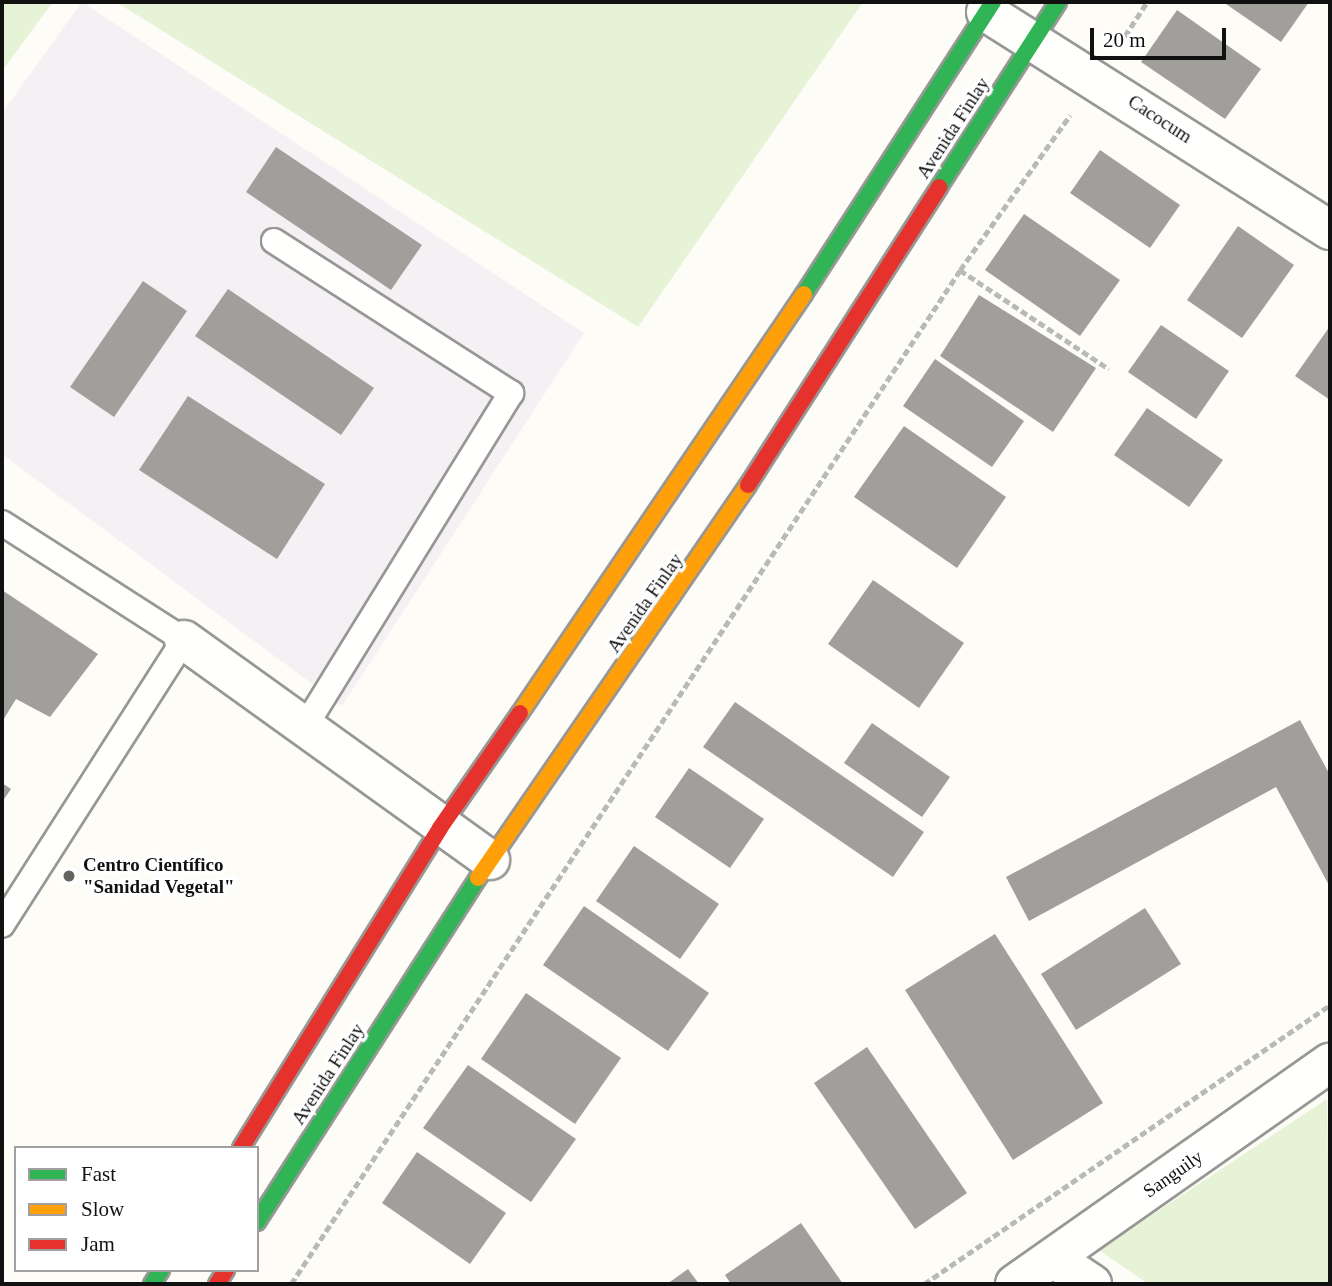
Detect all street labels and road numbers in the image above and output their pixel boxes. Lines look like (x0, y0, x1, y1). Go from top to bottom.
street label: Avenida Finlay (912, 73, 994, 183)
street label: Cacocum (1124, 90, 1196, 148)
street label: Avenida Finlay (602, 549, 688, 657)
street label: Avenida Finlay (287, 1019, 369, 1129)
street label: Sanguily (1139, 1145, 1207, 1203)

